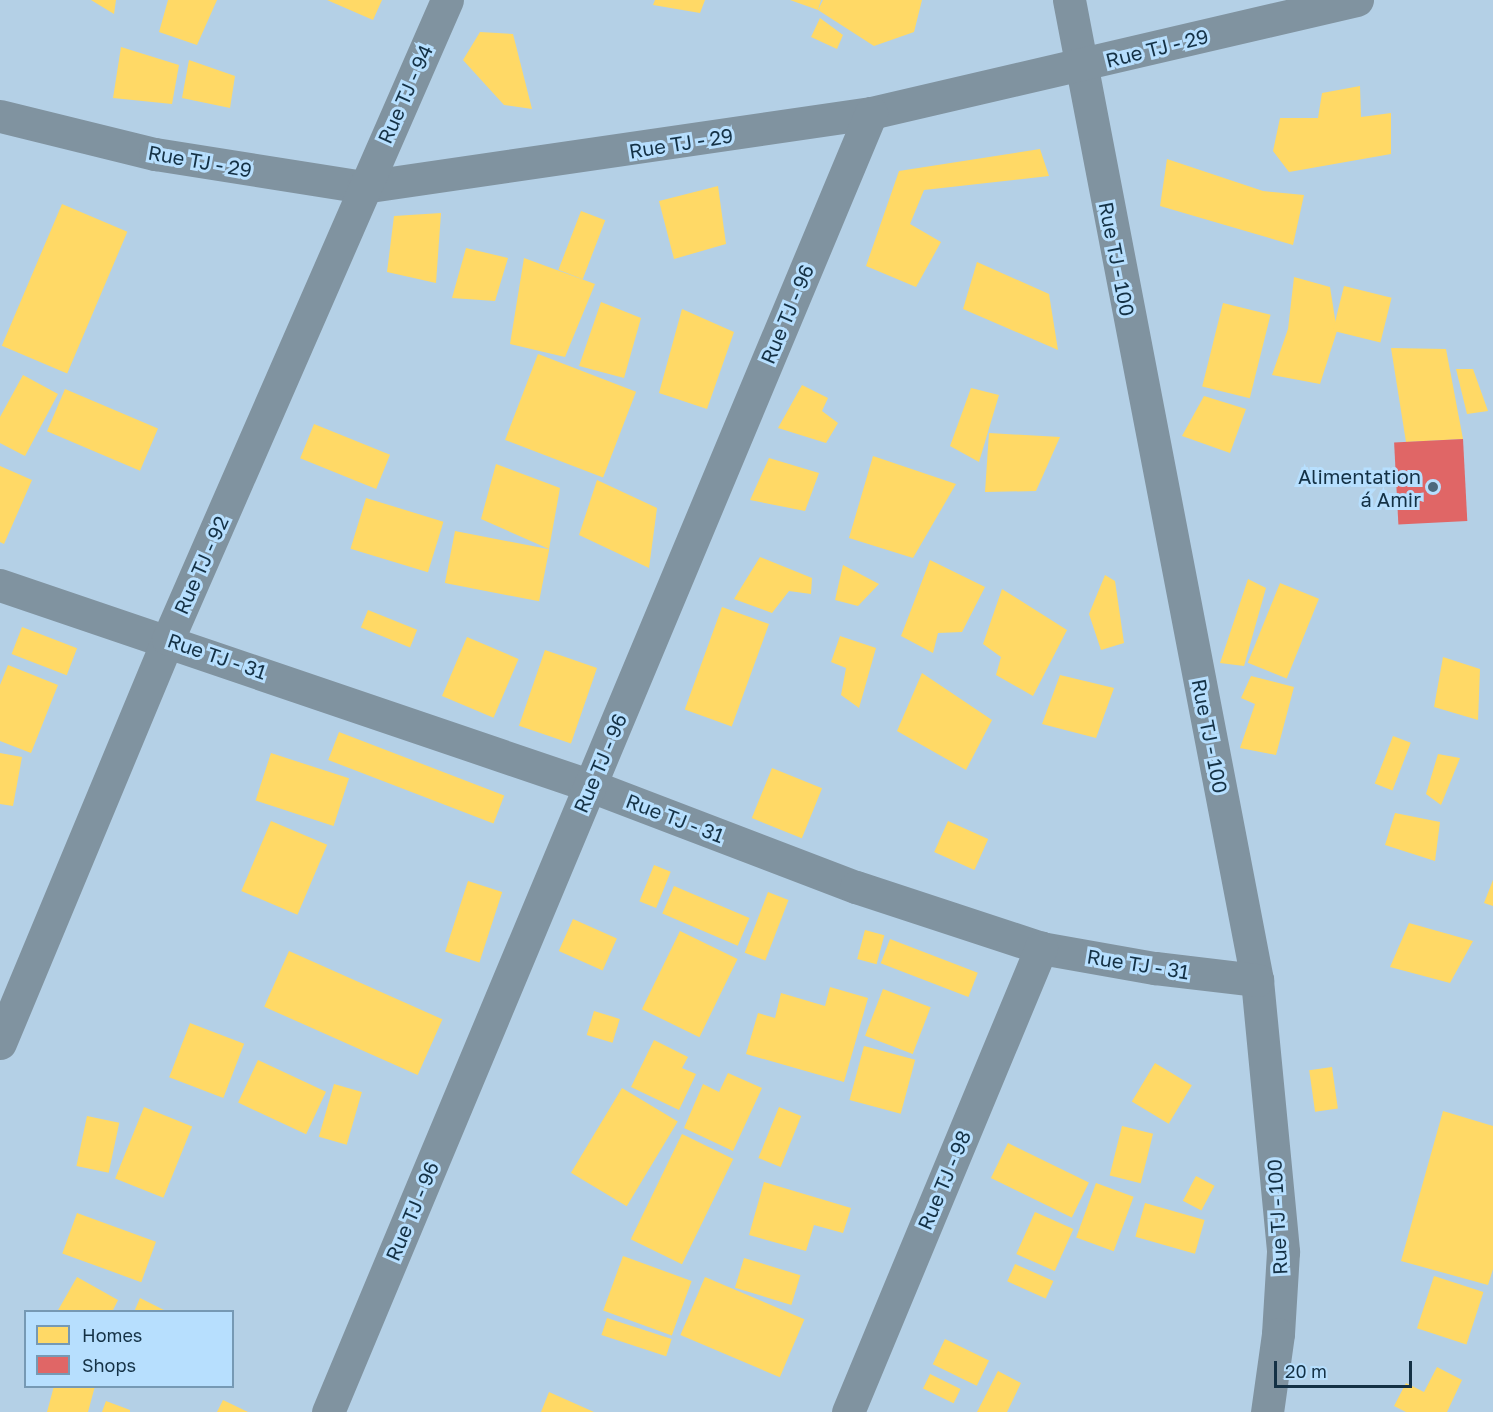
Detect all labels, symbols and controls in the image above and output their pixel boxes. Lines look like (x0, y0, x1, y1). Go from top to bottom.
street label: Rue TJ - 29 (1103, 24, 1211, 72)
street label: Rue TJ - 94 (373, 41, 437, 147)
street label: Rue TJ - 29 (627, 123, 735, 163)
street label: Rue TJ - 29 (146, 140, 254, 182)
street label: Rue TJ - 100 (1094, 200, 1140, 318)
street label: Rue TJ - 96 (755, 261, 819, 367)
place label: Alimentation á Amir (1298, 464, 1421, 511)
marker: Alimentation á Amir (1426, 480, 1440, 494)
street label: Rue TJ - 92 (169, 512, 233, 618)
street label: Rue TJ - 31 (164, 628, 270, 684)
street label: Rue TJ - 100 (1187, 677, 1233, 795)
street label: Rue TJ - 96 (568, 710, 632, 816)
street label: Rue TJ - 31 (623, 788, 727, 848)
street label: Rue TJ - 31 (1085, 944, 1191, 984)
street label: Rue TJ - 98 (912, 1127, 976, 1233)
street label: Rue TJ - 96 (380, 1158, 444, 1264)
street label: Rue TJ - 100 (1262, 1159, 1292, 1275)
legend (24, 1310, 234, 1388)
text: Homes (82, 1324, 142, 1346)
scale bar (1277, 1349, 1415, 1387)
text: Shops (82, 1354, 136, 1376)
text: 20 m (1285, 1360, 1327, 1382)

